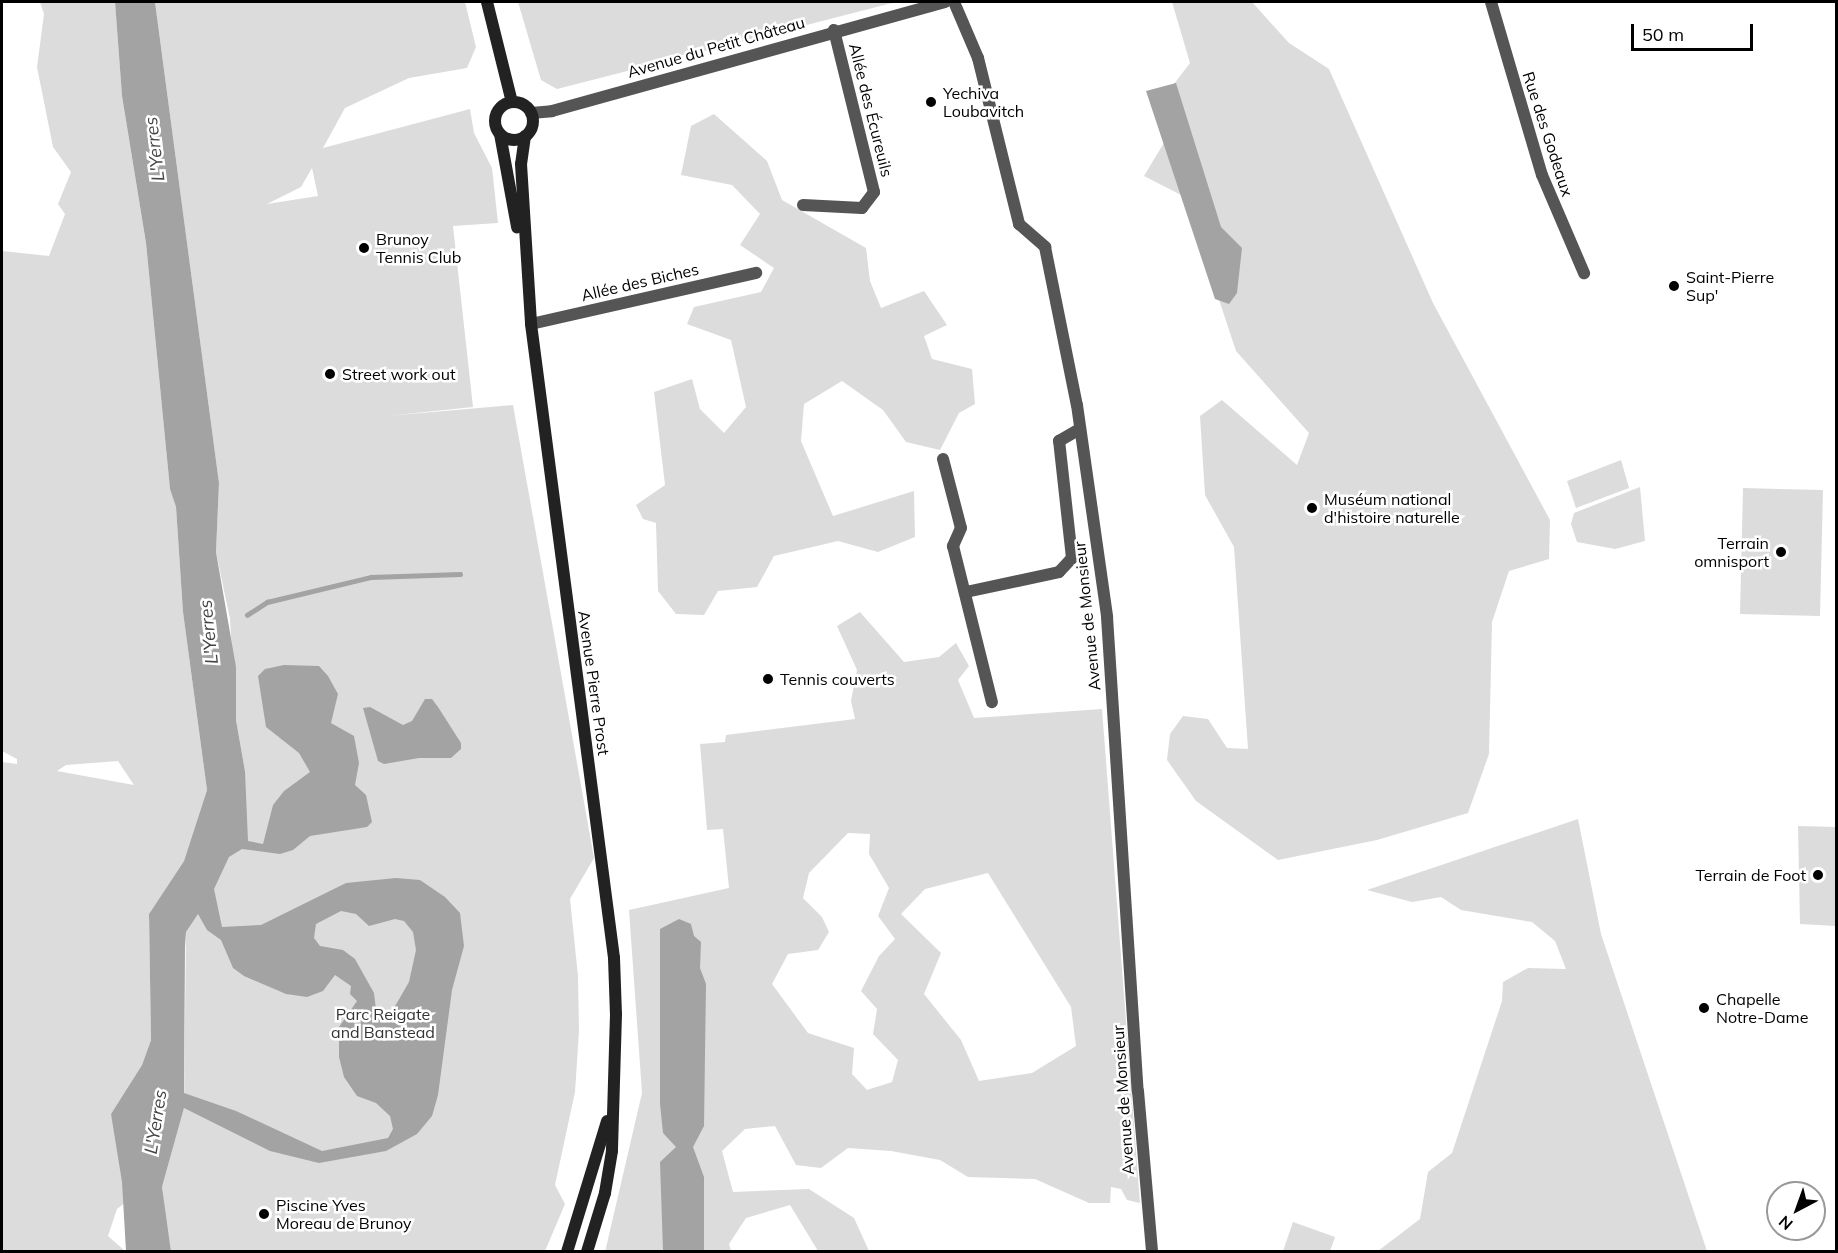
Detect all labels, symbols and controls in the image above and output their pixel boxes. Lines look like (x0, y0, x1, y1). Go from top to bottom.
street label: Avenue du Petit Château (625, 12, 807, 82)
scale bar (1634, 12, 1756, 50)
text: 50 m (1642, 23, 1684, 46)
street label: Allée des Écureuils (845, 41, 897, 179)
street label: Rue des Godeaux (1519, 69, 1577, 199)
place label: Yechiva Loubavitch (943, 83, 1024, 121)
marker: Yechiva Loubavitch (924, 95, 938, 109)
water label: L'Yerres (140, 116, 170, 182)
place label: Brunoy Tennis Club (376, 229, 461, 267)
marker: Brunoy Tennis Club (357, 241, 371, 255)
street label: Allée des Biches (579, 259, 701, 305)
place label: Saint-Pierre Sup' (1686, 267, 1774, 305)
marker: Saint-Pierre Sup' (1667, 279, 1681, 293)
place label: Street work out (342, 364, 456, 384)
marker: Street work out (323, 367, 337, 381)
place label: Muséum national d'histoire naturelle (1324, 489, 1460, 527)
marker: Muséum national d'histoire naturelle (1305, 501, 1319, 515)
place label: Terrain omnisport (1694, 533, 1769, 571)
street label: Avenue de Monsieur (1070, 540, 1104, 692)
marker: Terrain omnisport (1774, 545, 1788, 559)
water label: L'Yerres (195, 599, 223, 665)
street label: Avenue Pierre Prost (574, 609, 614, 757)
place label: Tennis couverts (780, 669, 895, 689)
marker: Tennis couverts (761, 672, 775, 686)
place label: Terrain de Foot (1695, 865, 1806, 885)
marker: Terrain de Foot (1811, 868, 1825, 882)
place label: Chapelle Notre-Dame (1716, 989, 1808, 1027)
marker: Chapelle Notre-Dame (1697, 1001, 1711, 1015)
park label: Parc Reigate and Banstead (331, 1004, 435, 1042)
street label: Avenue de Monsieur (1108, 1024, 1138, 1176)
water label: L'Yerres (140, 1088, 172, 1156)
north arrow (1766, 1181, 1826, 1241)
place label: Piscine Yves Moreau de Brunoy (276, 1195, 412, 1233)
marker: Piscine Yves Moreau de Brunoy (257, 1207, 271, 1221)
text: N (1774, 1212, 1797, 1235)

